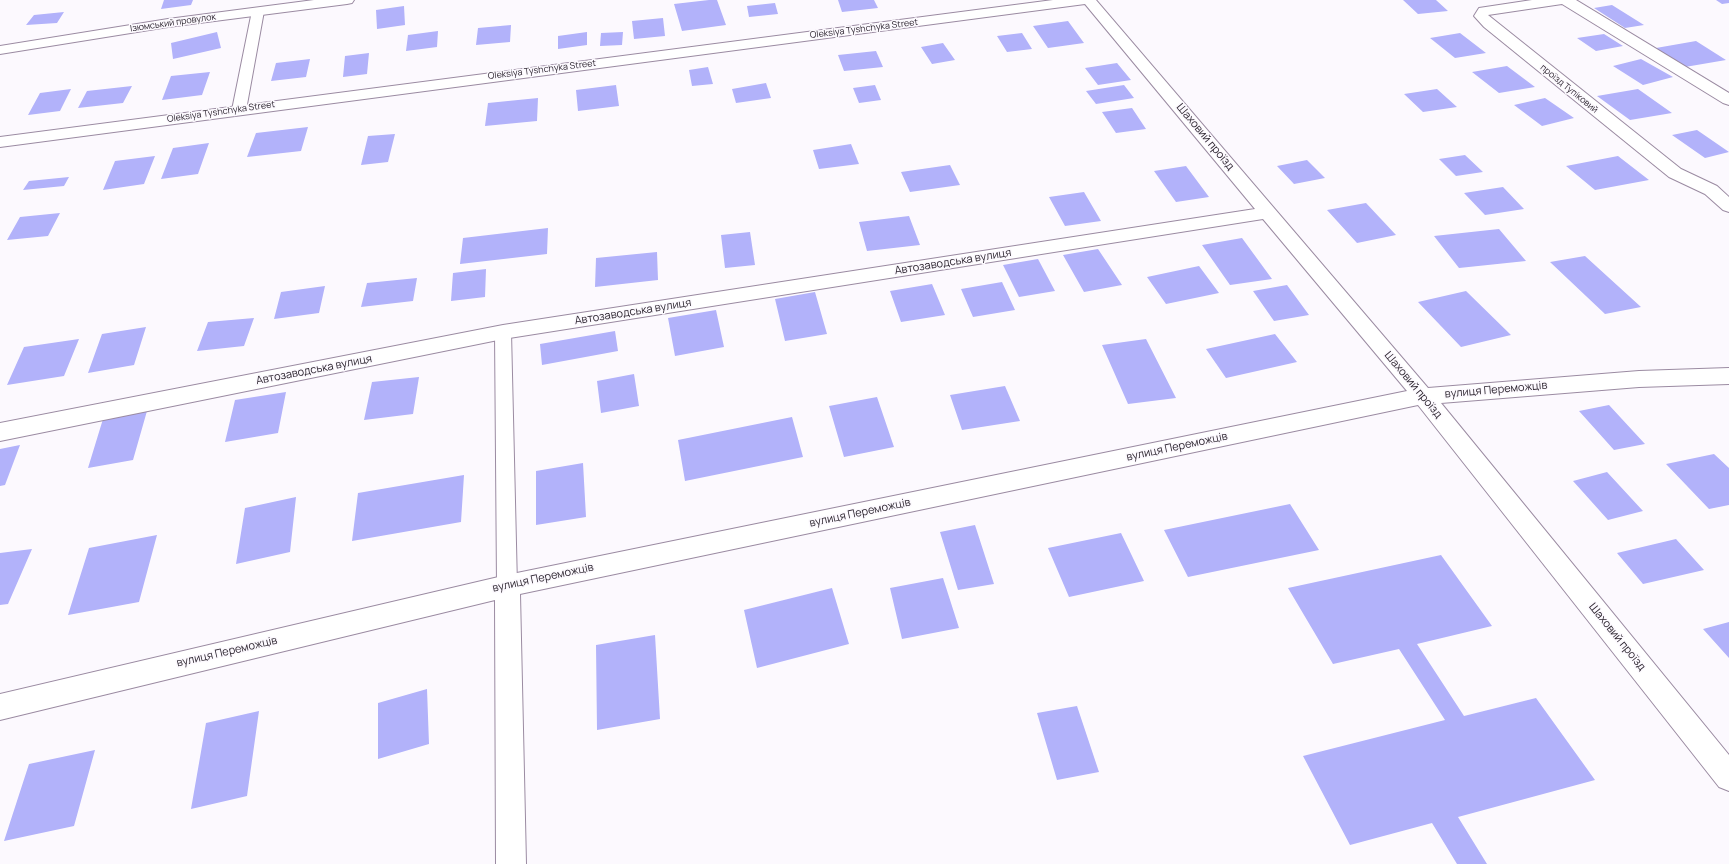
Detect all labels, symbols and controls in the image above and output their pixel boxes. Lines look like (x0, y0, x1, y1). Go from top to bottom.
street label: Ізюмський провулок (129, 12, 217, 34)
street label: Oleksiya Tyshchyka Street (809, 17, 919, 41)
street label: Oleksiya Tyshchyka Street (487, 58, 597, 82)
street label: проїзд Тупіковий (1538, 62, 1600, 116)
street label: Oleksiya Tyshchyka Street (166, 99, 276, 125)
street label: Шаховий проїзд (1173, 101, 1237, 173)
street label: Автозаводська вулиця (894, 246, 1012, 278)
street label: Автозаводська вулиця (574, 296, 692, 328)
street label: Шаховий проїзд (1381, 349, 1445, 421)
street label: Автозаводська вулиця (255, 352, 373, 388)
street label: вулиця Переможців (1444, 379, 1548, 401)
street label: вулиця Переможців (1125, 430, 1229, 464)
street label: вулиця Переможців (808, 496, 912, 530)
street label: вулиця Переможців (491, 561, 595, 595)
street label: Шаховий проїзд (1586, 601, 1648, 673)
street label: вулиця Переможців (175, 634, 279, 670)

